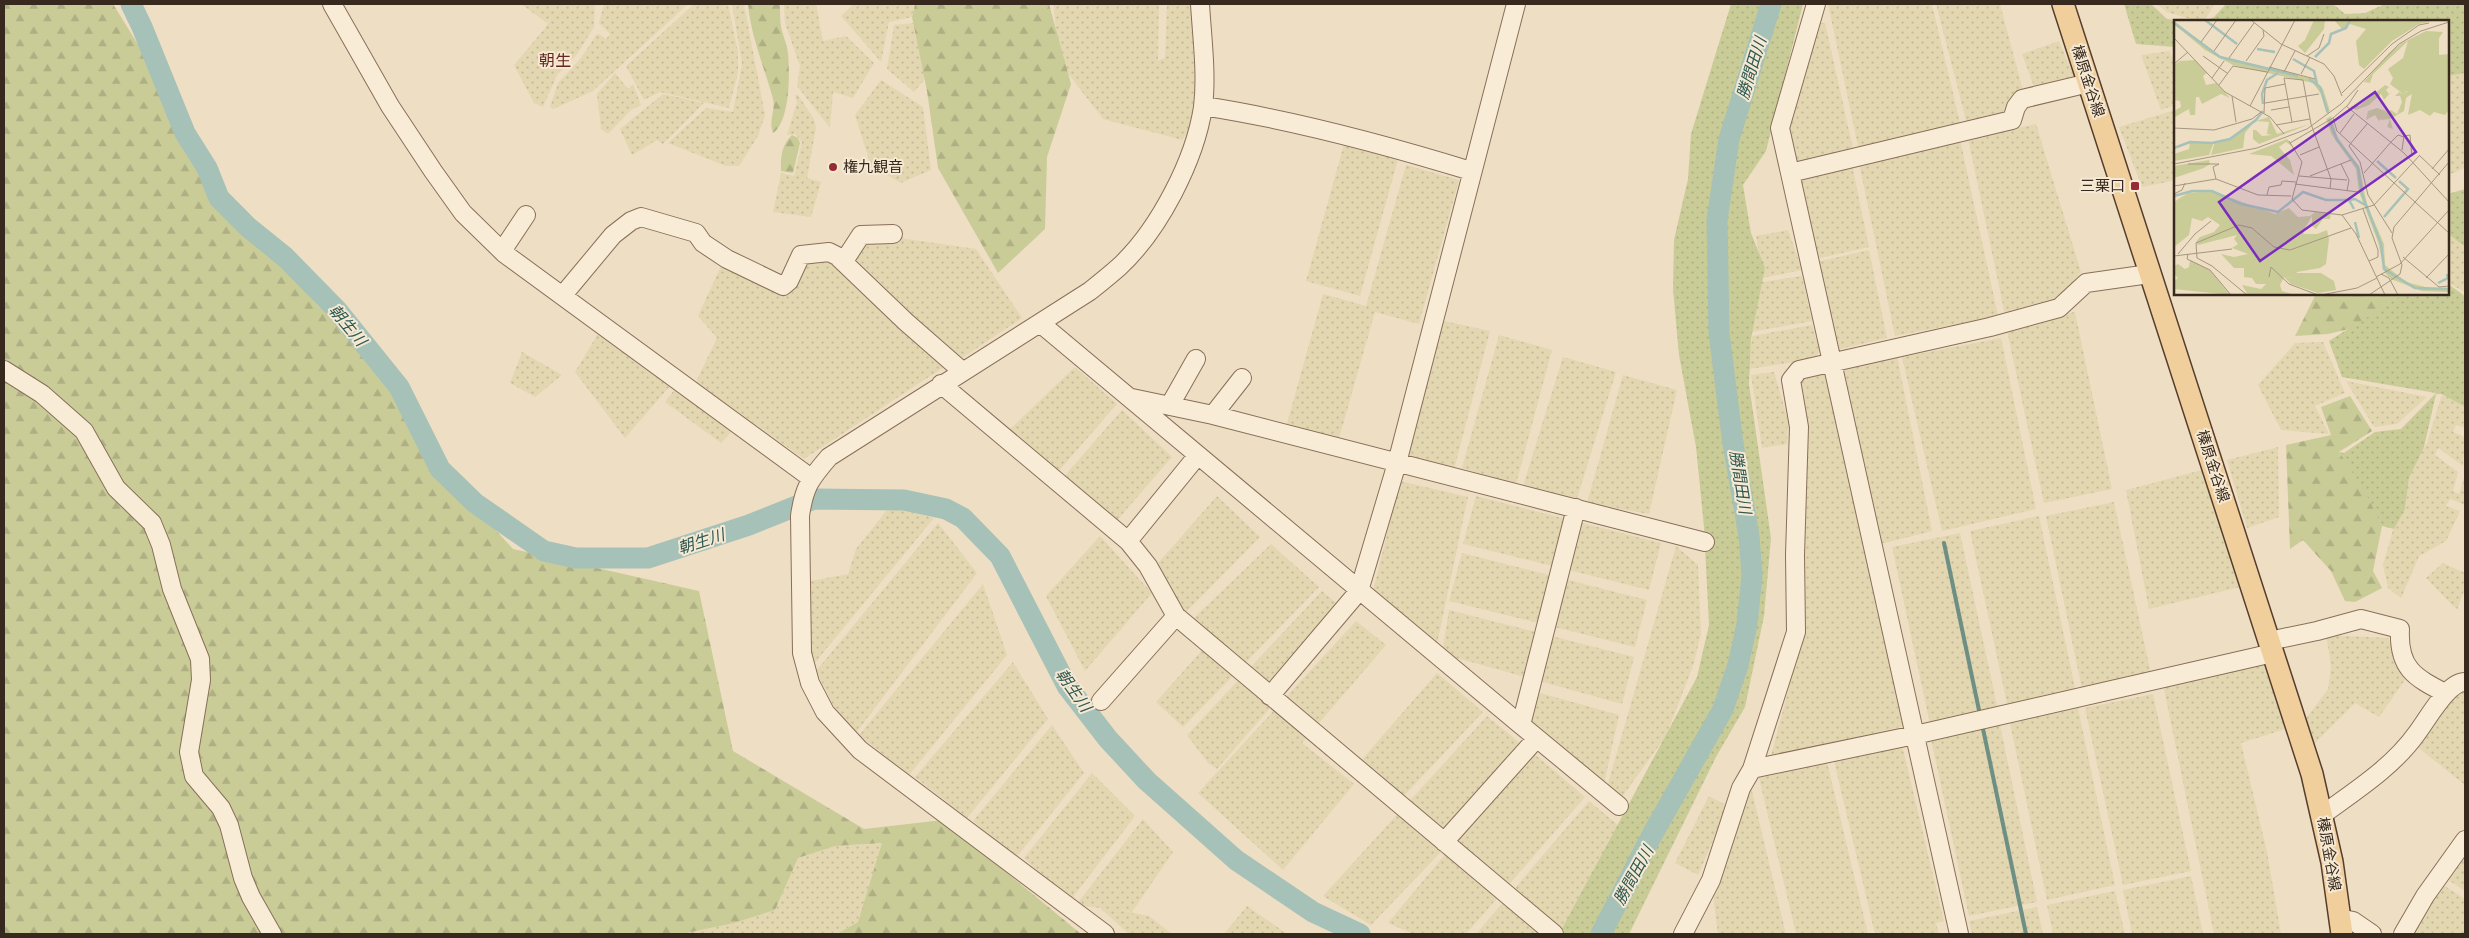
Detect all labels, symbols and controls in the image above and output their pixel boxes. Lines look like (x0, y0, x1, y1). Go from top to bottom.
inset map (2174, 20, 2449, 295)
water label: 勝間田川 (1731, 32, 1771, 102)
street label: 榛原金谷線 (2068, 42, 2110, 119)
district label: 朝生 (539, 49, 571, 71)
place label: 権九観音 (843, 156, 903, 176)
marker: 権九観音 (827, 161, 839, 173)
place label: 三栗口 (2080, 175, 2125, 195)
marker: 三栗口 (2129, 180, 2141, 192)
water label: 朝生川 (324, 300, 373, 352)
street label: 榛原金谷線 (2193, 427, 2235, 504)
water label: 勝間田川 (1725, 449, 1757, 517)
water label: 朝生川 (675, 523, 729, 559)
water label: 朝生川 (1051, 664, 1098, 718)
street label: 榛原金谷線 (2314, 815, 2346, 893)
water label: 勝間田川 (1608, 840, 1659, 908)

